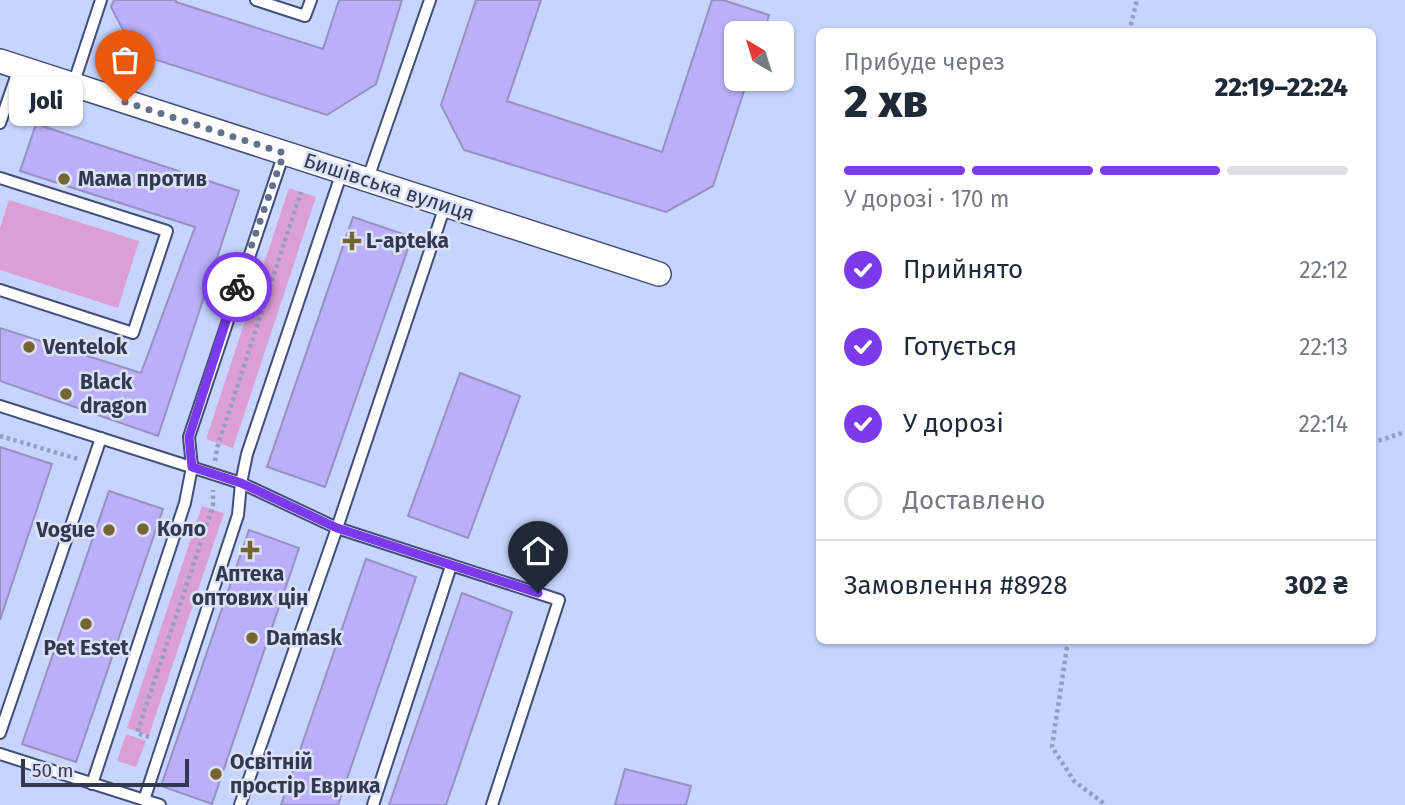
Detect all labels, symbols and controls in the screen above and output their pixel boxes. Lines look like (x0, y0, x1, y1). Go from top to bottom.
north arrow (724, 21, 794, 91)
map controls (724, 21, 794, 91)
pin (95, 30, 155, 102)
icon: bag (106, 41, 144, 79)
text: Прибуде через (844, 48, 1005, 76)
text: 22:19–22:24 (1215, 72, 1348, 103)
text: 2 хв (844, 74, 928, 129)
callout: Joli (10, 78, 83, 126)
text: Joli (29, 87, 63, 115)
street label: Бишівська вулиця (300, 147, 478, 227)
place label: Мама против (78, 166, 207, 192)
marker: Мама против (56, 171, 72, 187)
text: У дорозі · 170 m (844, 185, 1010, 213)
place label: L-apteka (366, 228, 449, 254)
marker: L-apteka (344, 233, 360, 249)
icon: check (844, 251, 882, 289)
courier (202, 252, 272, 322)
text: Прийнято (903, 254, 1023, 285)
text: 22:12 (1299, 256, 1348, 284)
icon: bike (218, 268, 256, 306)
icon: check (844, 328, 882, 366)
text: Готується (903, 331, 1017, 362)
text: 22:13 (1299, 333, 1348, 361)
place label: Ventelok (42, 334, 128, 360)
marker: Ventelok (21, 339, 37, 355)
place label: Black dragon (80, 369, 147, 419)
marker: Black dragon (58, 386, 74, 402)
icon: check (844, 405, 882, 443)
text: У дорозі (903, 408, 1004, 439)
text: 22:14 (1298, 410, 1348, 438)
text: Доставлено (903, 485, 1045, 516)
place label: Коло (157, 516, 206, 542)
place label: Vogue (35, 517, 95, 543)
marker: Коло (135, 521, 151, 537)
pin (508, 521, 568, 593)
marker: Vogue (101, 522, 117, 538)
icon: home (519, 532, 557, 570)
marker: Аптека оптових цін (242, 542, 258, 558)
place label: Аптека оптових цін (192, 561, 308, 611)
text: Замовлення #8928 (844, 570, 1068, 601)
text: 302 ₴ (1285, 570, 1348, 601)
marker: Pet Estet (78, 616, 94, 632)
place label: Damask (266, 625, 342, 651)
marker: Damask (244, 630, 260, 646)
place label: Pet Estet (43, 635, 129, 661)
place label: Освітній простір Еврика (230, 749, 381, 799)
scale bar (21, 756, 189, 788)
text: 50 m (32, 759, 73, 782)
marker: Освітній простір Еврика (208, 766, 224, 782)

